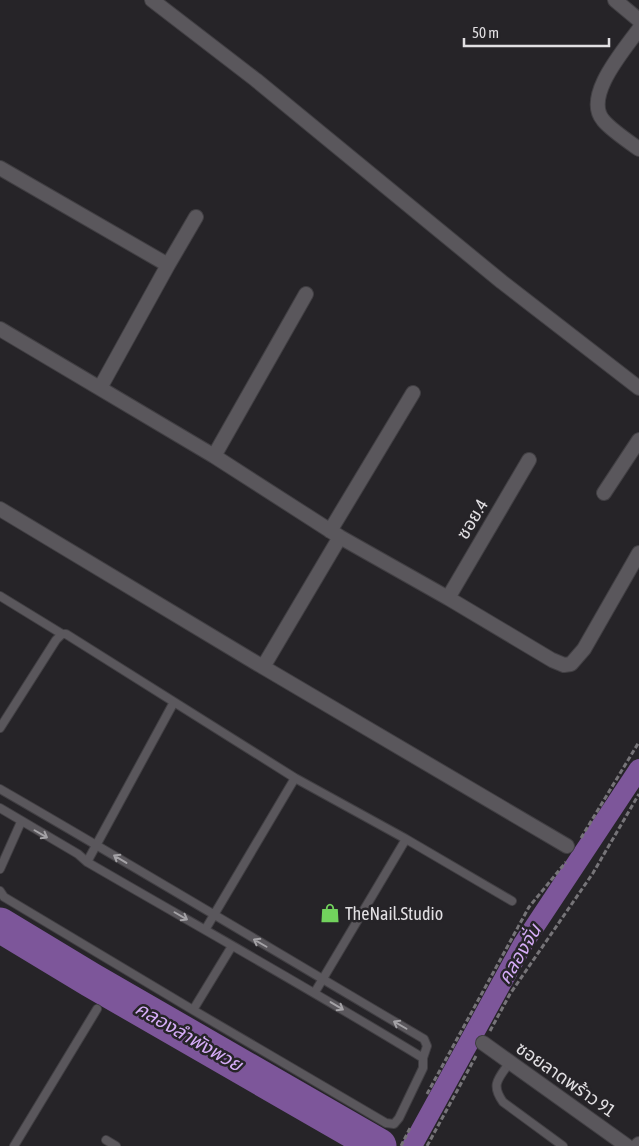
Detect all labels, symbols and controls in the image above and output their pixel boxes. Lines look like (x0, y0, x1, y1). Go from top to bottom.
scale bar (464, 15, 609, 47)
text: 50 m (472, 24, 499, 41)
street label: ซอย.4 (452, 495, 492, 543)
one-way arrow (34, 829, 48, 839)
one-way arrow (114, 853, 128, 863)
shop icon: TheNail.Studio (319, 902, 341, 924)
place label: TheNail.Studio (345, 903, 443, 924)
one-way arrow (174, 912, 188, 922)
water label: คลองจั่น (492, 919, 546, 988)
one-way arrow (253, 937, 267, 947)
water label: คลองลำพังพวย (132, 997, 248, 1076)
one-way arrow (330, 1001, 344, 1011)
one-way arrow (393, 1019, 407, 1029)
street label: ซอยลาดพร้าว 91 (512, 1037, 620, 1121)

